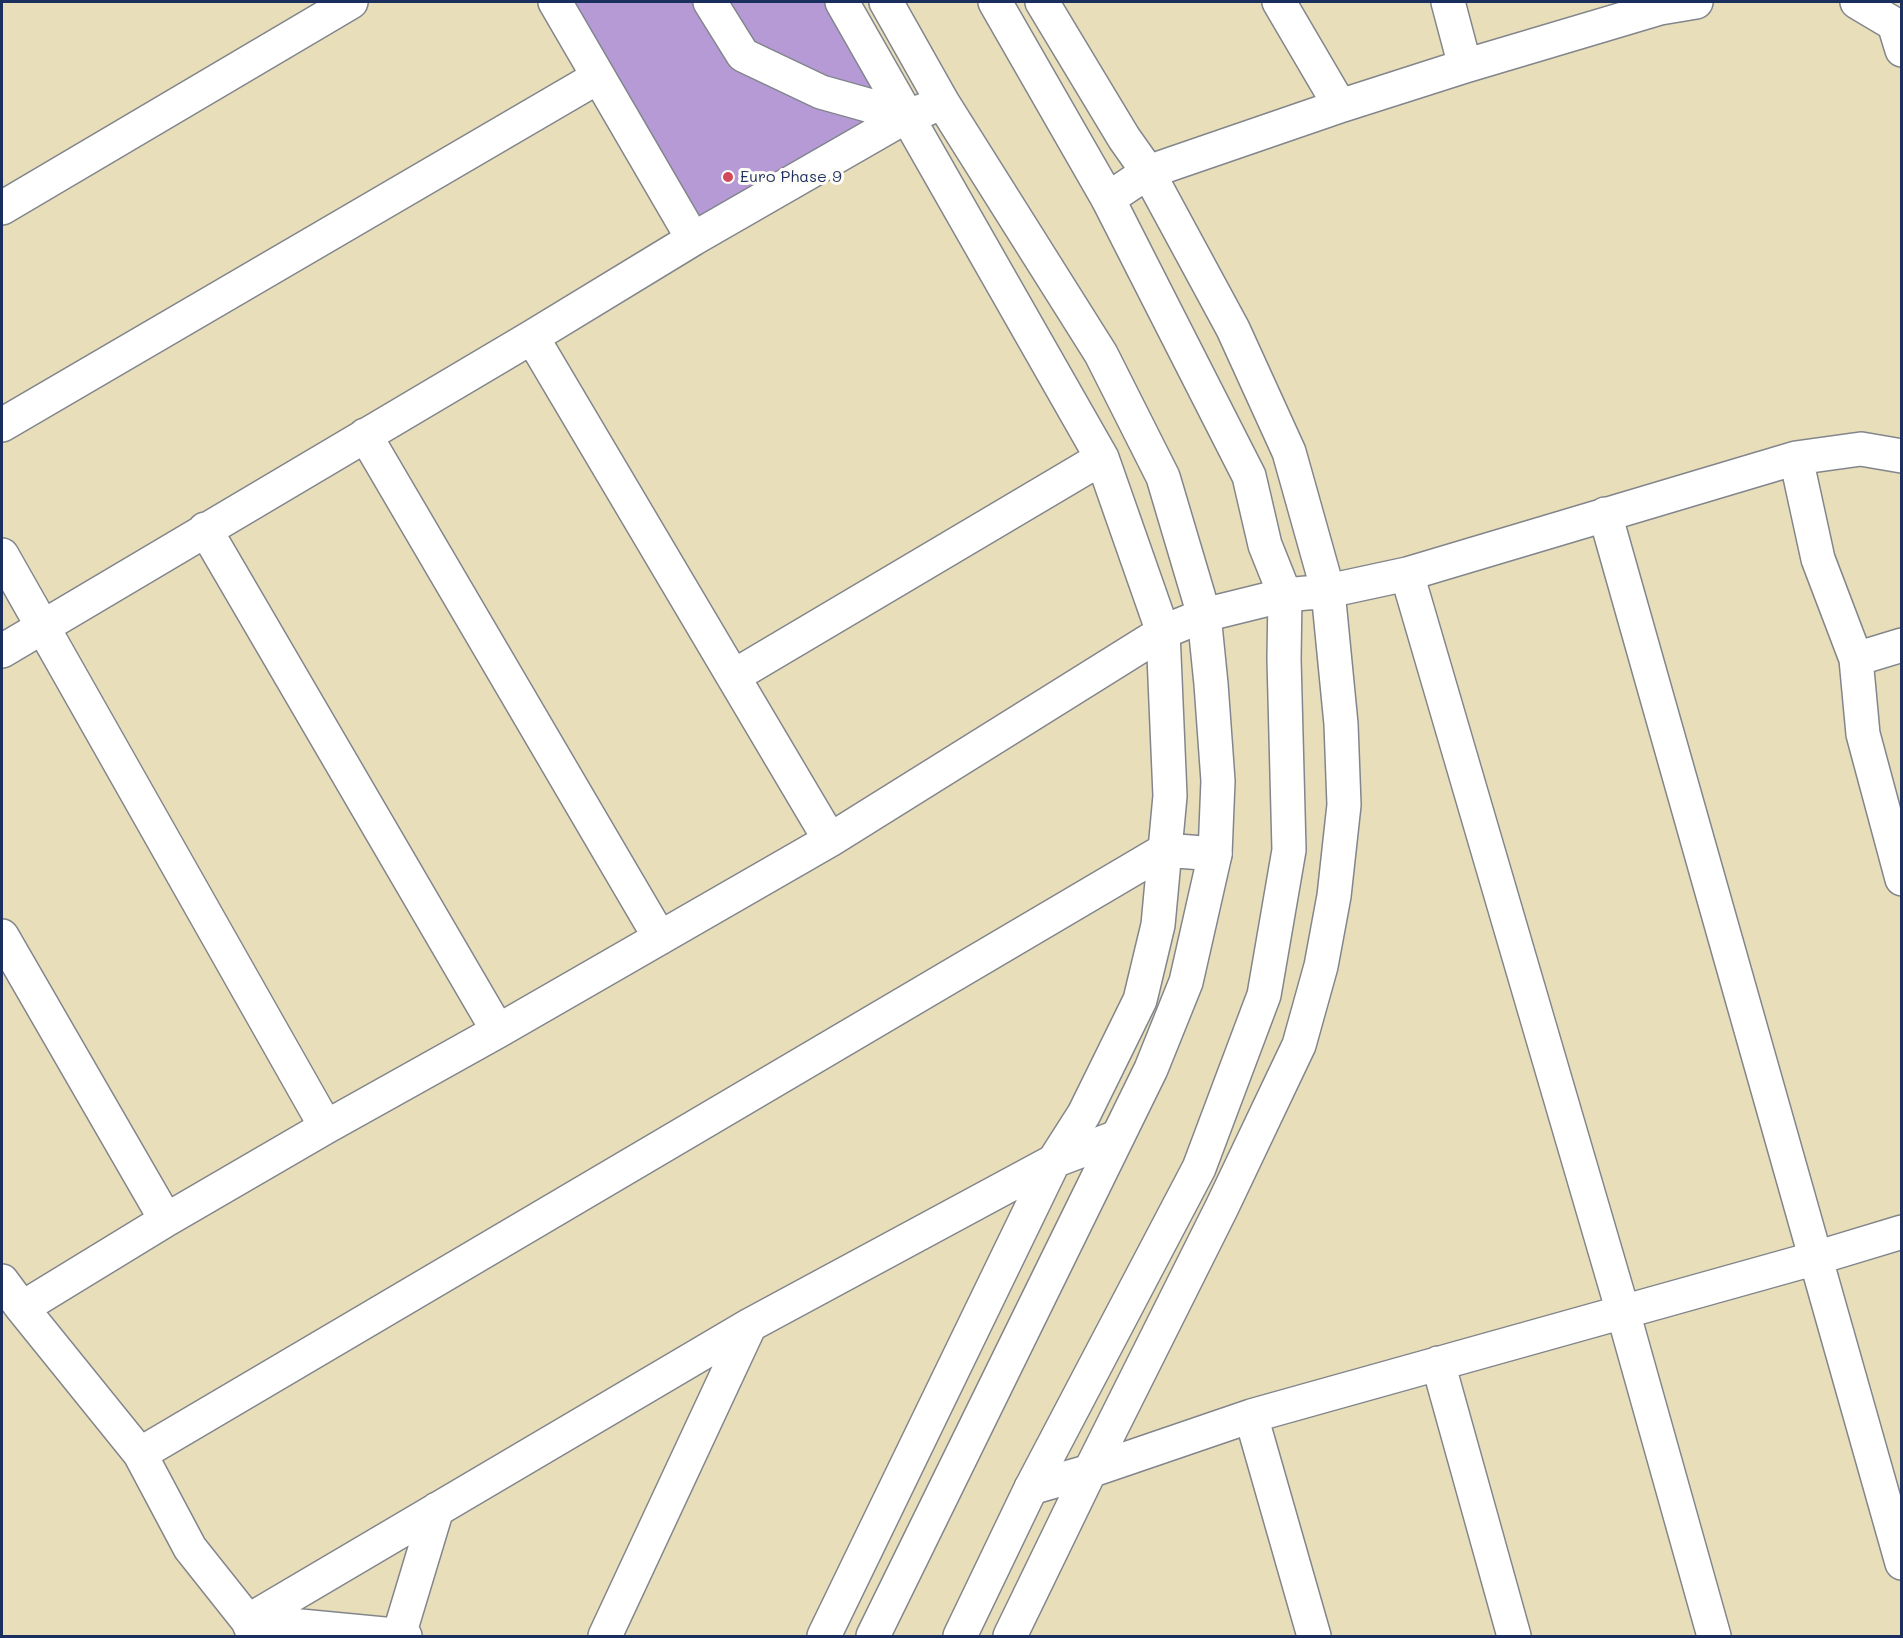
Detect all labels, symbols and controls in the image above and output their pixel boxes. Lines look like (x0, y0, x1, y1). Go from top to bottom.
place label: Euro Phase 9 (740, 167, 842, 187)
marker: Euro Phase 9 (721, 170, 735, 184)

